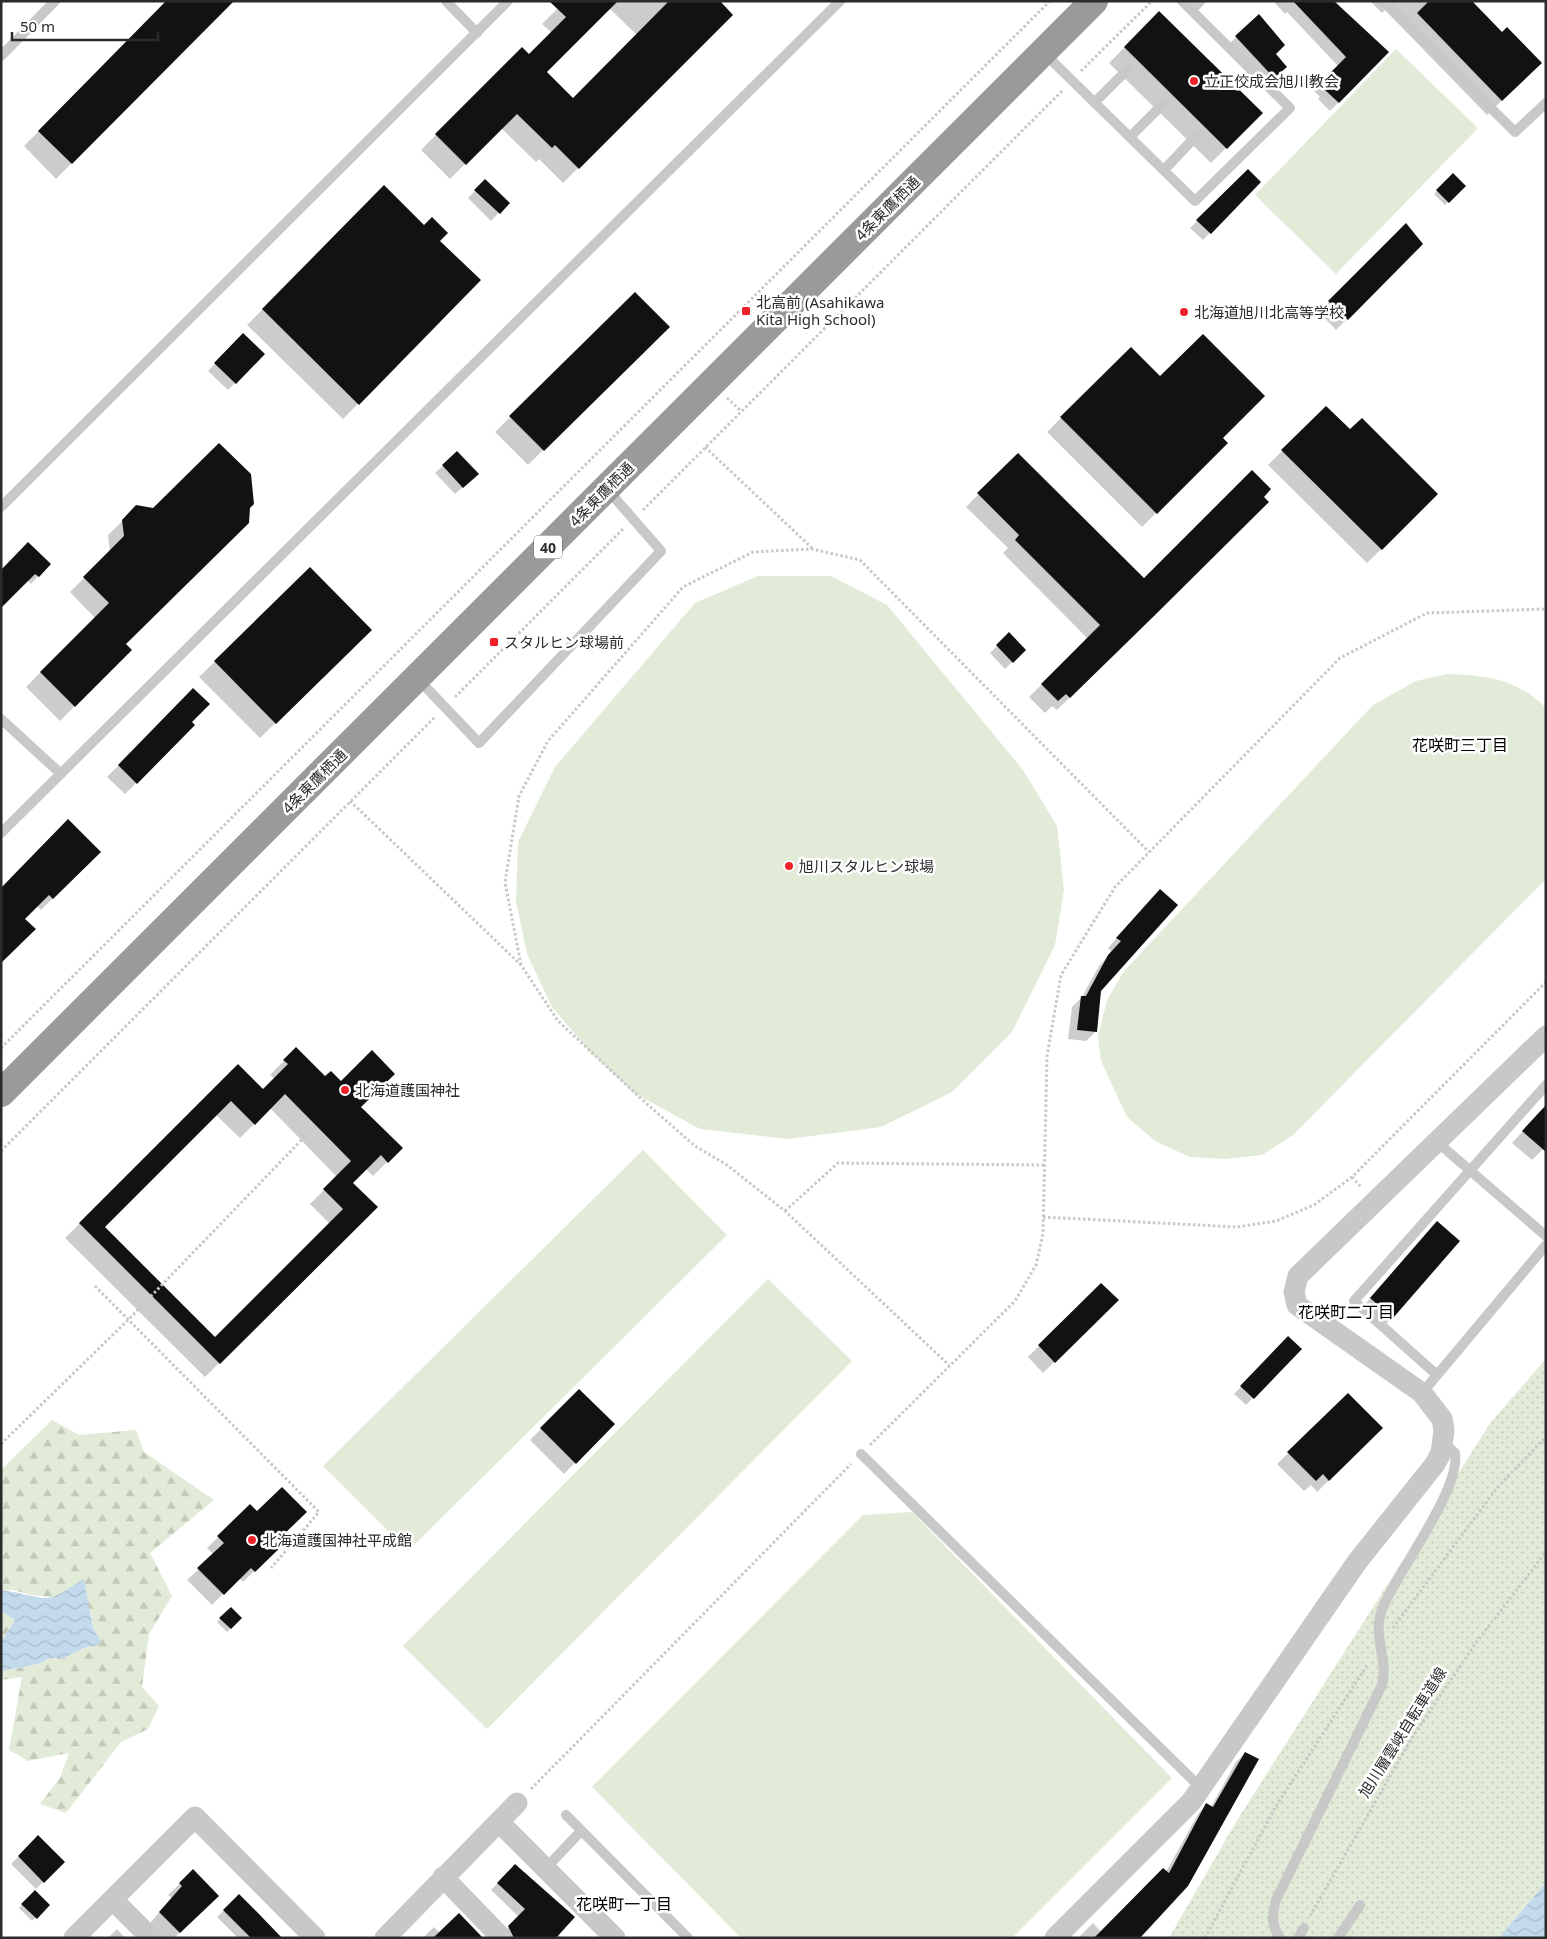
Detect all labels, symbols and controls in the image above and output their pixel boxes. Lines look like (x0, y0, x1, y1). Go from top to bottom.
scale bar (12, 10, 159, 42)
text: 50 m (20, 16, 55, 36)
place label: 立正佼成会旭川教会 (1204, 71, 1339, 91)
marker: 立正佼成会旭川教会 (1188, 75, 1200, 87)
street label: 4条東鷹栖通 (850, 171, 924, 245)
place label: 北高前 (Asahikawa Kita High School) (756, 292, 884, 329)
place label: 北海道旭川北高等学校 (1194, 302, 1344, 322)
marker: 北高前 (Asahikawa Kita High School) (740, 305, 752, 317)
marker: 北海道旭川北高等学校 (1178, 306, 1190, 318)
street label: 4条東鷹栖通 (564, 457, 638, 531)
road number: 40 (534, 536, 562, 558)
place label: スタルヒン球場前 (504, 632, 624, 652)
marker: スタルヒン球場前 (488, 636, 500, 648)
district label: 花咲町三丁目 (1412, 734, 1508, 756)
street label: 4条東鷹栖通 (277, 744, 351, 818)
place label: 旭川スタルヒン球場 (799, 856, 934, 876)
marker: 旭川スタルヒン球場 (783, 860, 795, 872)
place label: 北海道護国神社 (355, 1080, 460, 1100)
marker: 北海道護国神社 (339, 1084, 351, 1096)
district label: 花咲町二丁目 (1298, 1301, 1394, 1323)
place label: 北海道護国神社平成館 (262, 1530, 412, 1550)
marker: 北海道護国神社平成館 (246, 1534, 258, 1546)
street label: 旭川層雲峡自転車道線 (1354, 1663, 1450, 1801)
district label: 花咲町一丁目 (576, 1893, 672, 1915)

